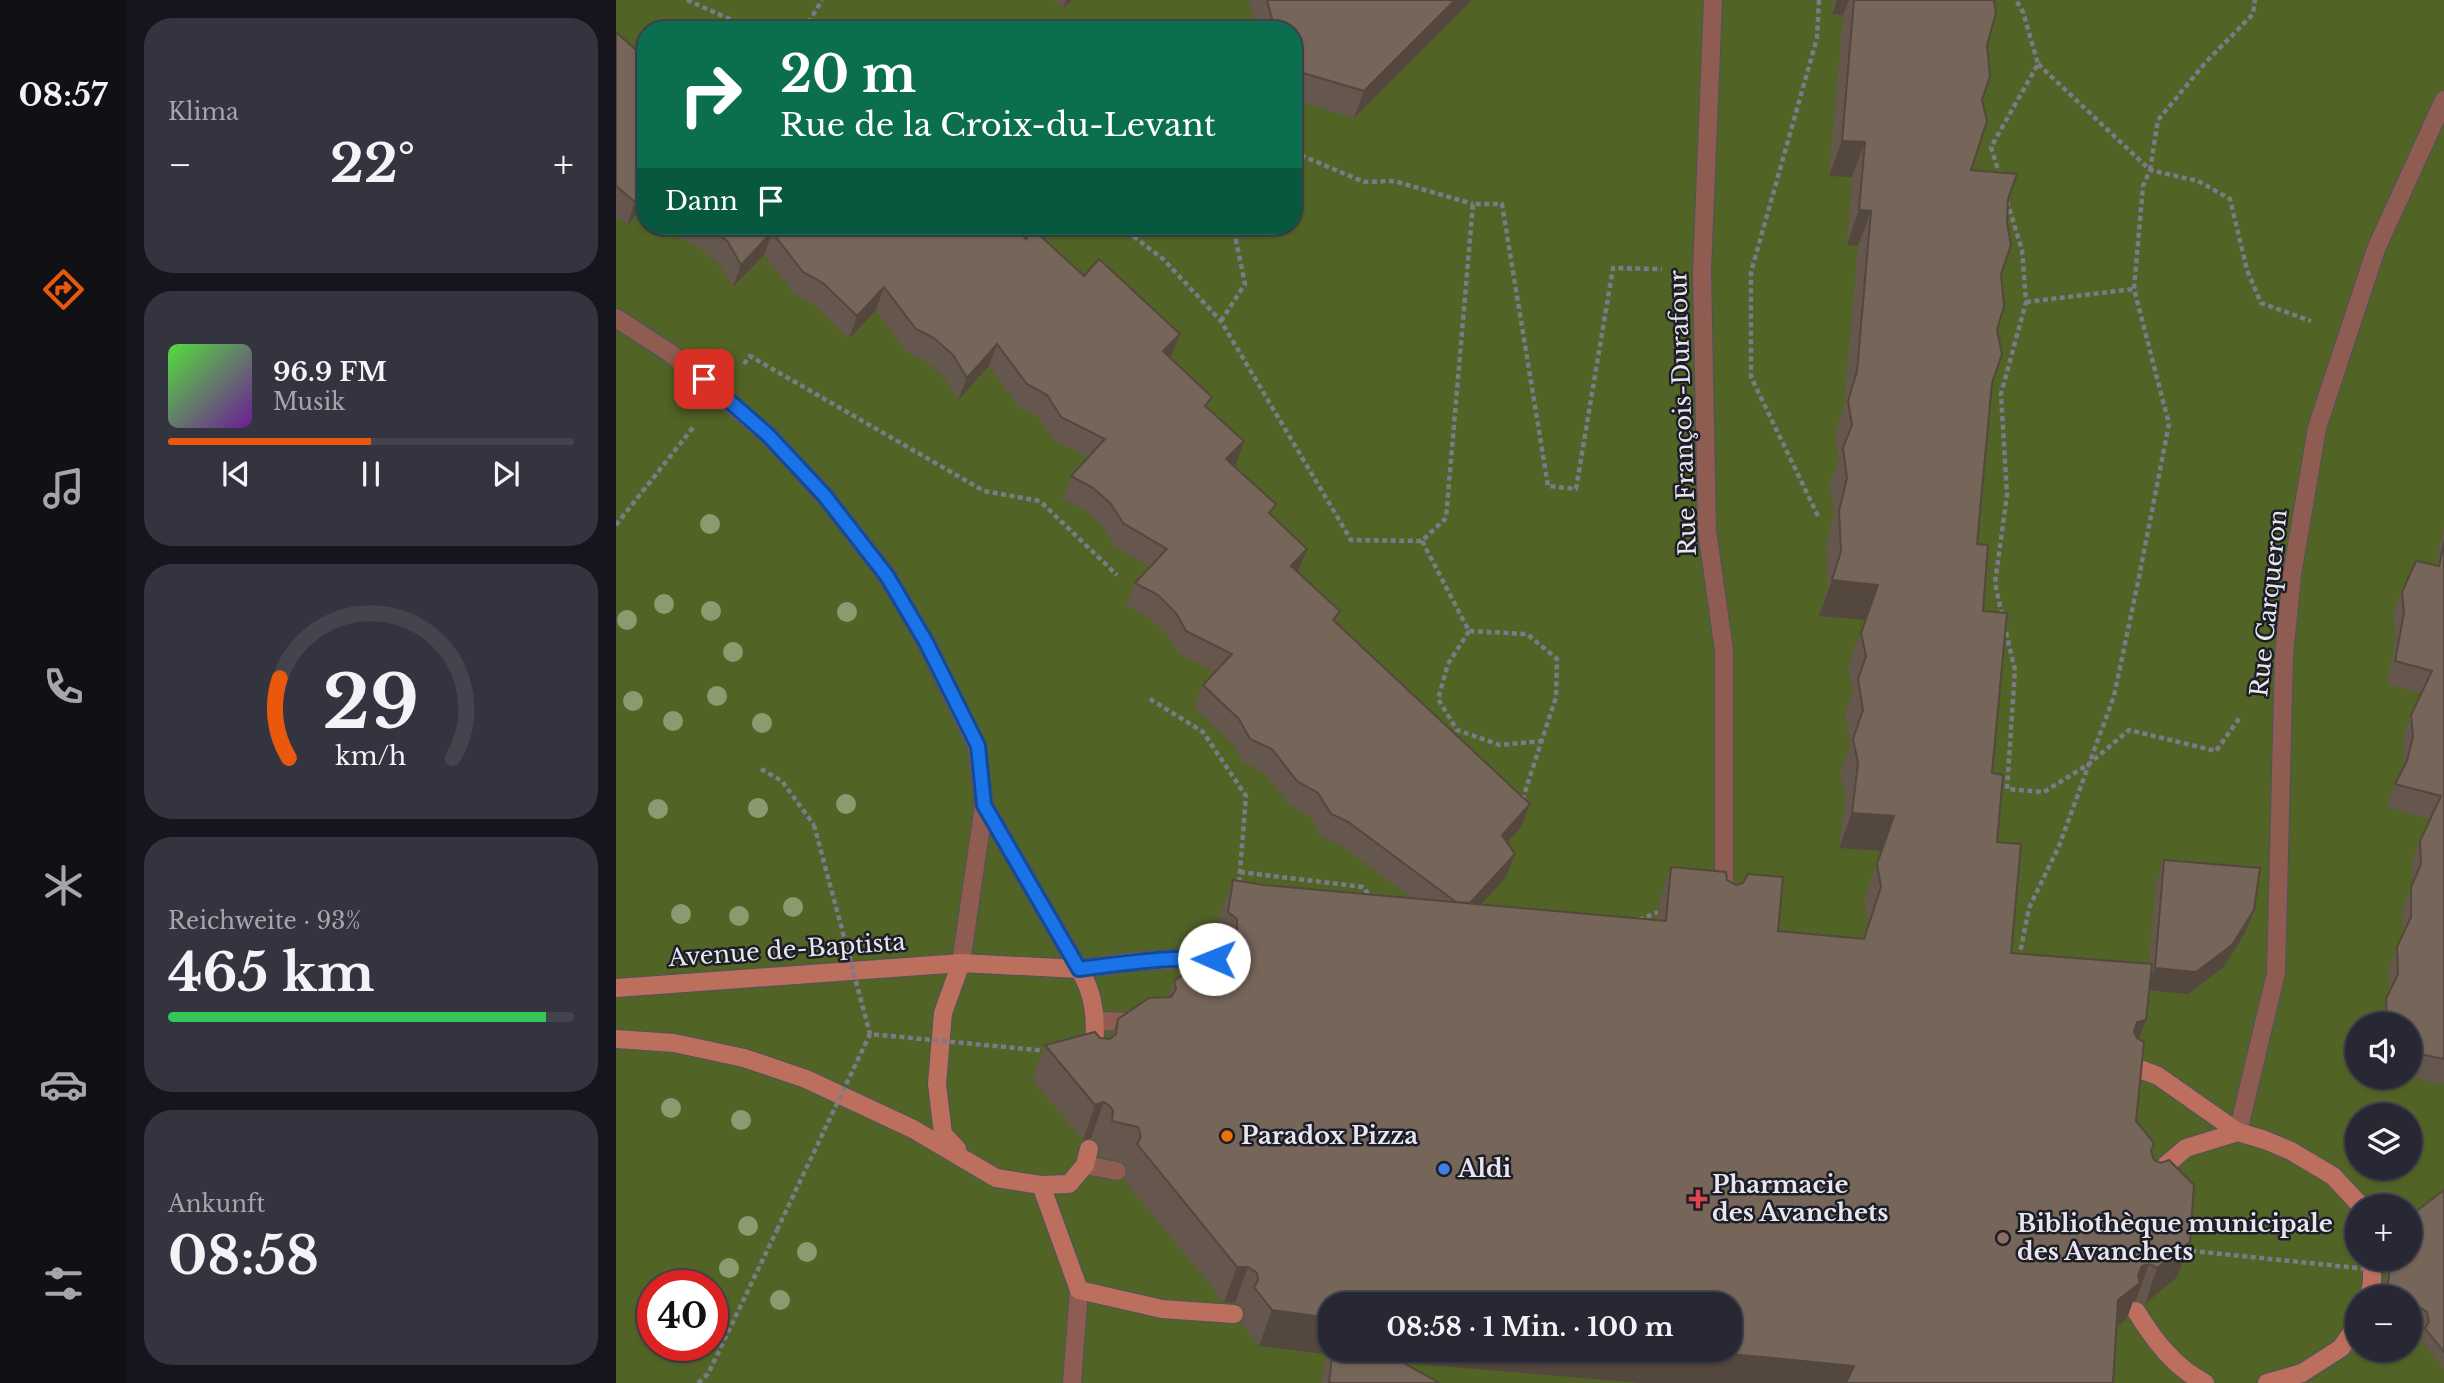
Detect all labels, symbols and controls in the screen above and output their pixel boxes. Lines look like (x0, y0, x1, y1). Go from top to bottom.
text: 20 m (780, 44, 916, 105)
icon: right (665, 49, 756, 140)
text: 08:57 (18, 75, 108, 115)
text: Klima (168, 98, 239, 126)
text: Rue de la Croix-du-Levant (780, 105, 1216, 145)
text: 22° (330, 132, 415, 196)
text: − (168, 141, 192, 188)
text: + (553, 141, 574, 188)
icon: arrive (752, 182, 790, 220)
text: Dann (665, 185, 738, 217)
icon: directions (39, 265, 88, 314)
street label: Rue François-Durafour (1663, 269, 1702, 557)
pin (674, 349, 734, 409)
text: 96.9 FM (273, 356, 387, 388)
icon: arrive (685, 360, 723, 398)
text: Musik (273, 388, 345, 416)
icon: previous (217, 455, 255, 493)
icon: pause (352, 455, 390, 493)
icon: next (487, 455, 525, 493)
icon: music (39, 464, 88, 513)
street label: Rue Carqueron (2244, 508, 2293, 698)
text: 29 (323, 657, 419, 748)
icon: phone (39, 662, 88, 711)
text: km/h (336, 740, 406, 771)
icon: climate (39, 861, 88, 910)
text: Reichweite · 93% (168, 907, 361, 935)
position arrow (1177, 922, 1251, 996)
street label: Avenue de-Baptista (666, 927, 907, 972)
text: 465 km (168, 941, 374, 1005)
map controls (2345, 1012, 2422, 1362)
button: sound (2345, 1012, 2422, 1089)
icon: car (39, 1060, 88, 1109)
button: layers (2345, 1103, 2422, 1180)
place label: Paradox Pizza (1241, 1121, 1418, 1150)
marker: Paradox Pizza (1219, 1128, 1235, 1144)
place label: Aldi (1457, 1154, 1512, 1183)
marker: Aldi (1436, 1161, 1452, 1177)
place label: Pharmacie des Avanchets (1712, 1170, 1888, 1227)
text: Ankunft (168, 1190, 265, 1218)
marker: Pharmacie des Avanchets (1690, 1191, 1706, 1207)
button: + (2345, 1194, 2422, 1271)
place label: Bibliothèque municipale des Avanchets (2017, 1209, 2333, 1266)
text: 08:58 (168, 1224, 319, 1288)
marker: Bibliothèque municipale des Avanchets (1995, 1230, 2011, 1246)
icon: filters (39, 1259, 88, 1308)
speed limit sign: 40 (637, 1270, 728, 1361)
button: − (2345, 1285, 2422, 1362)
text: 08:58 · 1 Min. · 100 m (1386, 1311, 1674, 1343)

